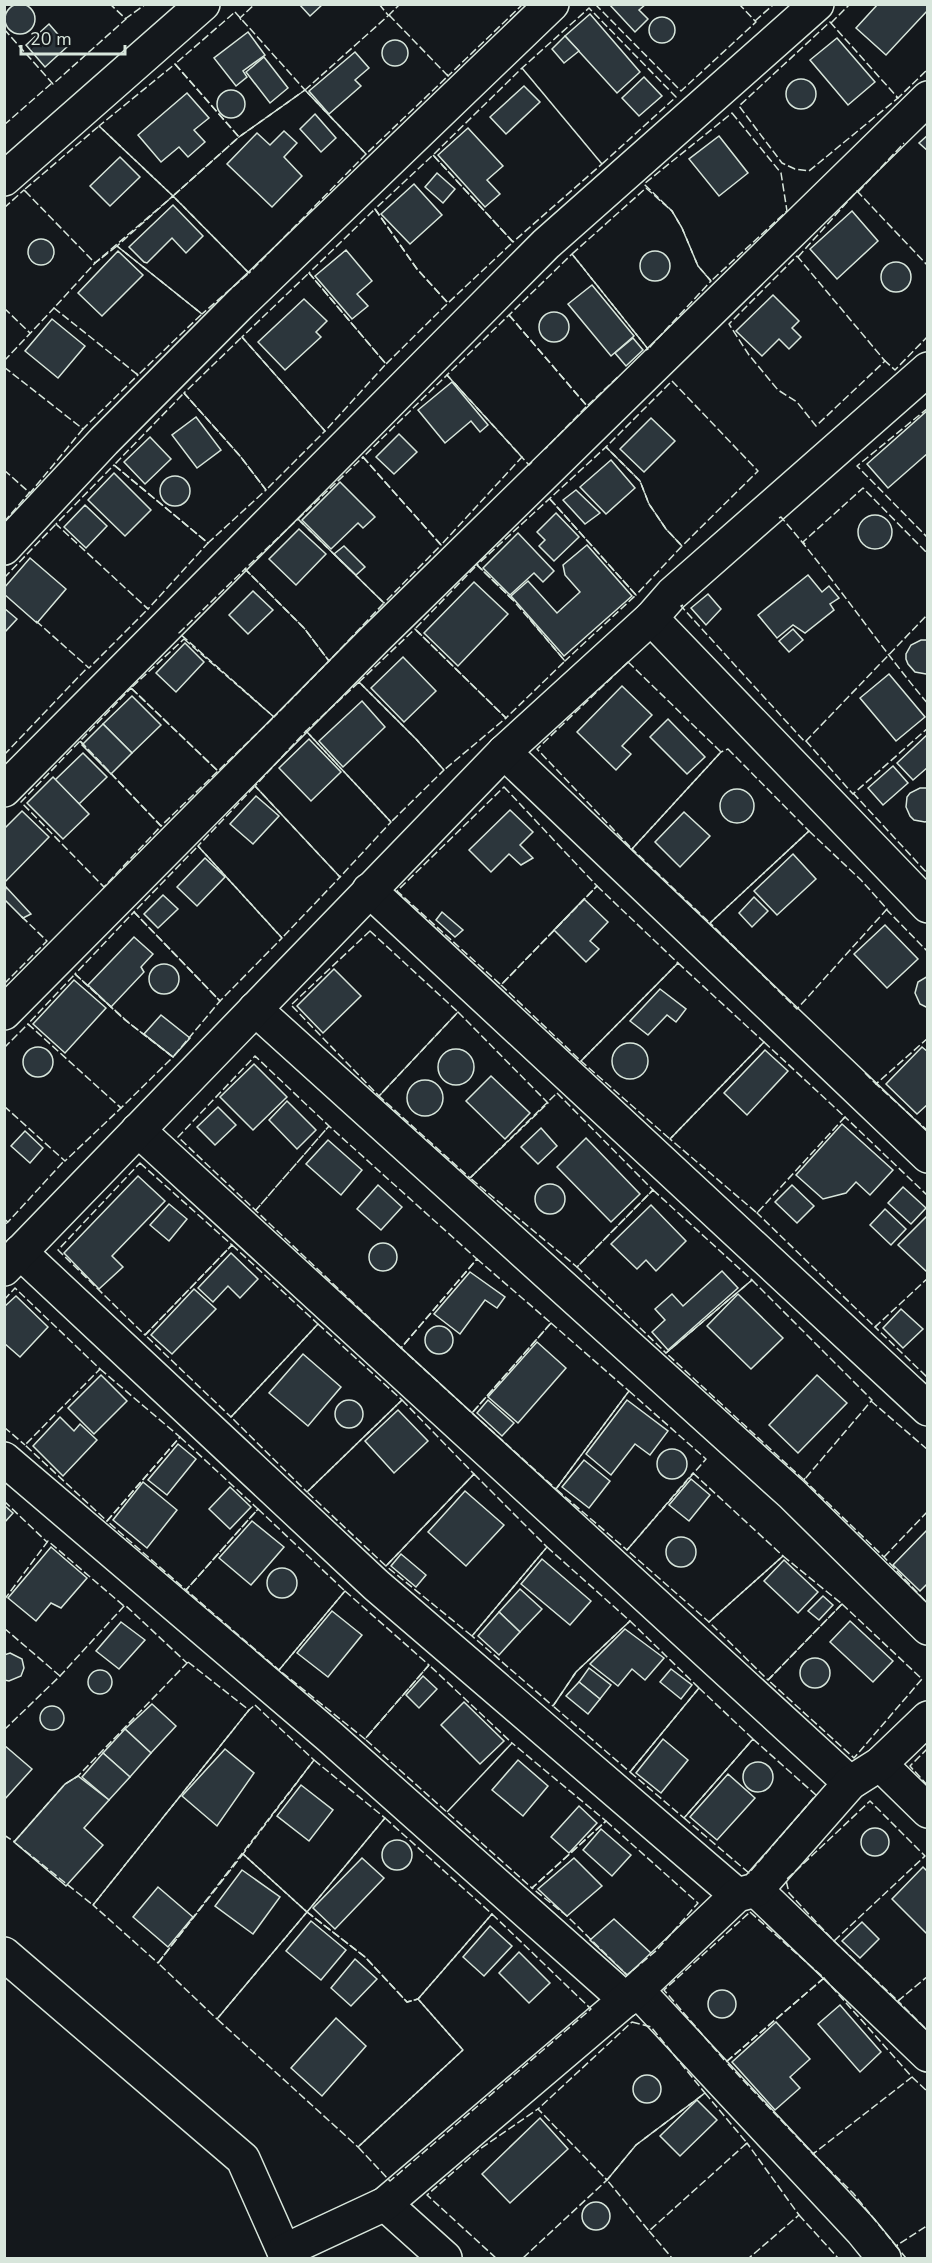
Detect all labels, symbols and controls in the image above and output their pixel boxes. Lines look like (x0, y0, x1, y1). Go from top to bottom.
scale bar (21, 18, 124, 56)
text: 20 m (30, 27, 72, 51)

